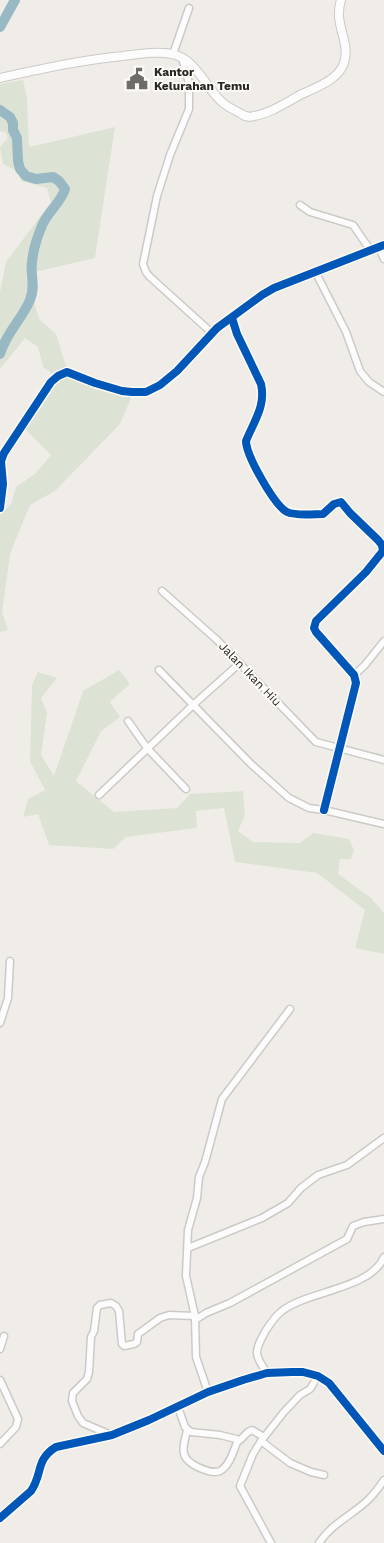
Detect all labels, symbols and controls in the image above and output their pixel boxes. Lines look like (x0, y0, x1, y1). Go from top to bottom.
place label: Kantor Kelurahan Temu (154, 65, 250, 93)
public building icon: Kantor Kelurahan Temu (124, 66, 150, 92)
street label: Jalan Ikan Hiu (216, 639, 284, 709)

